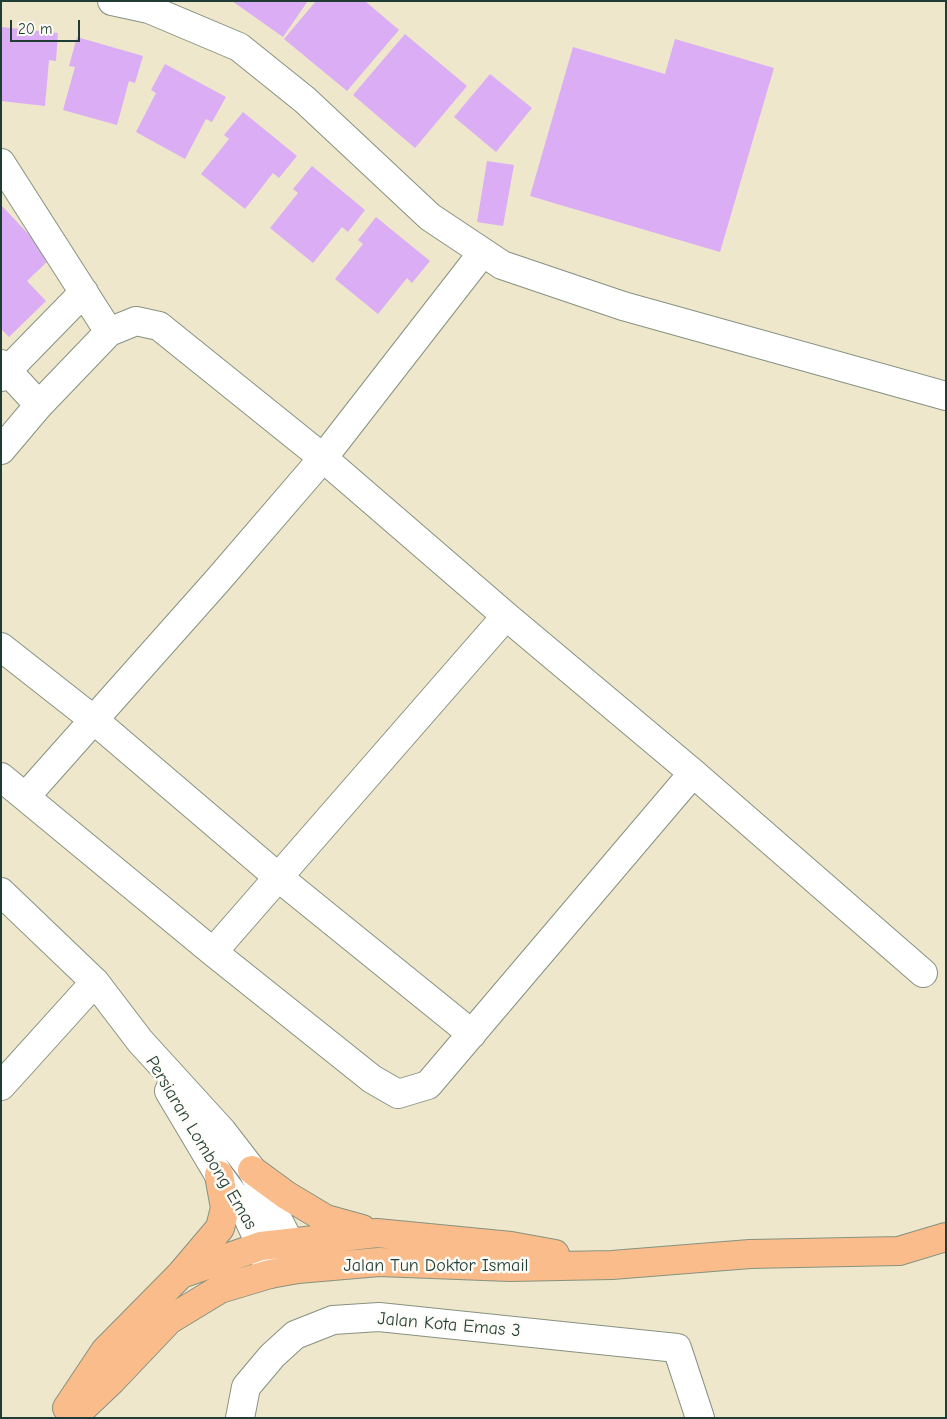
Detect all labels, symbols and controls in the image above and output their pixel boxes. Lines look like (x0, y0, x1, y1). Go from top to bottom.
scale bar (12, 10, 82, 42)
text: 20 m (18, 20, 52, 38)
street label: Persiaran Lombong Emas (141, 1052, 261, 1234)
street label: Jalan Tun Doktor Ismail (344, 1255, 528, 1277)
street label: Jalan Kota Emas 3 (376, 1308, 522, 1342)

